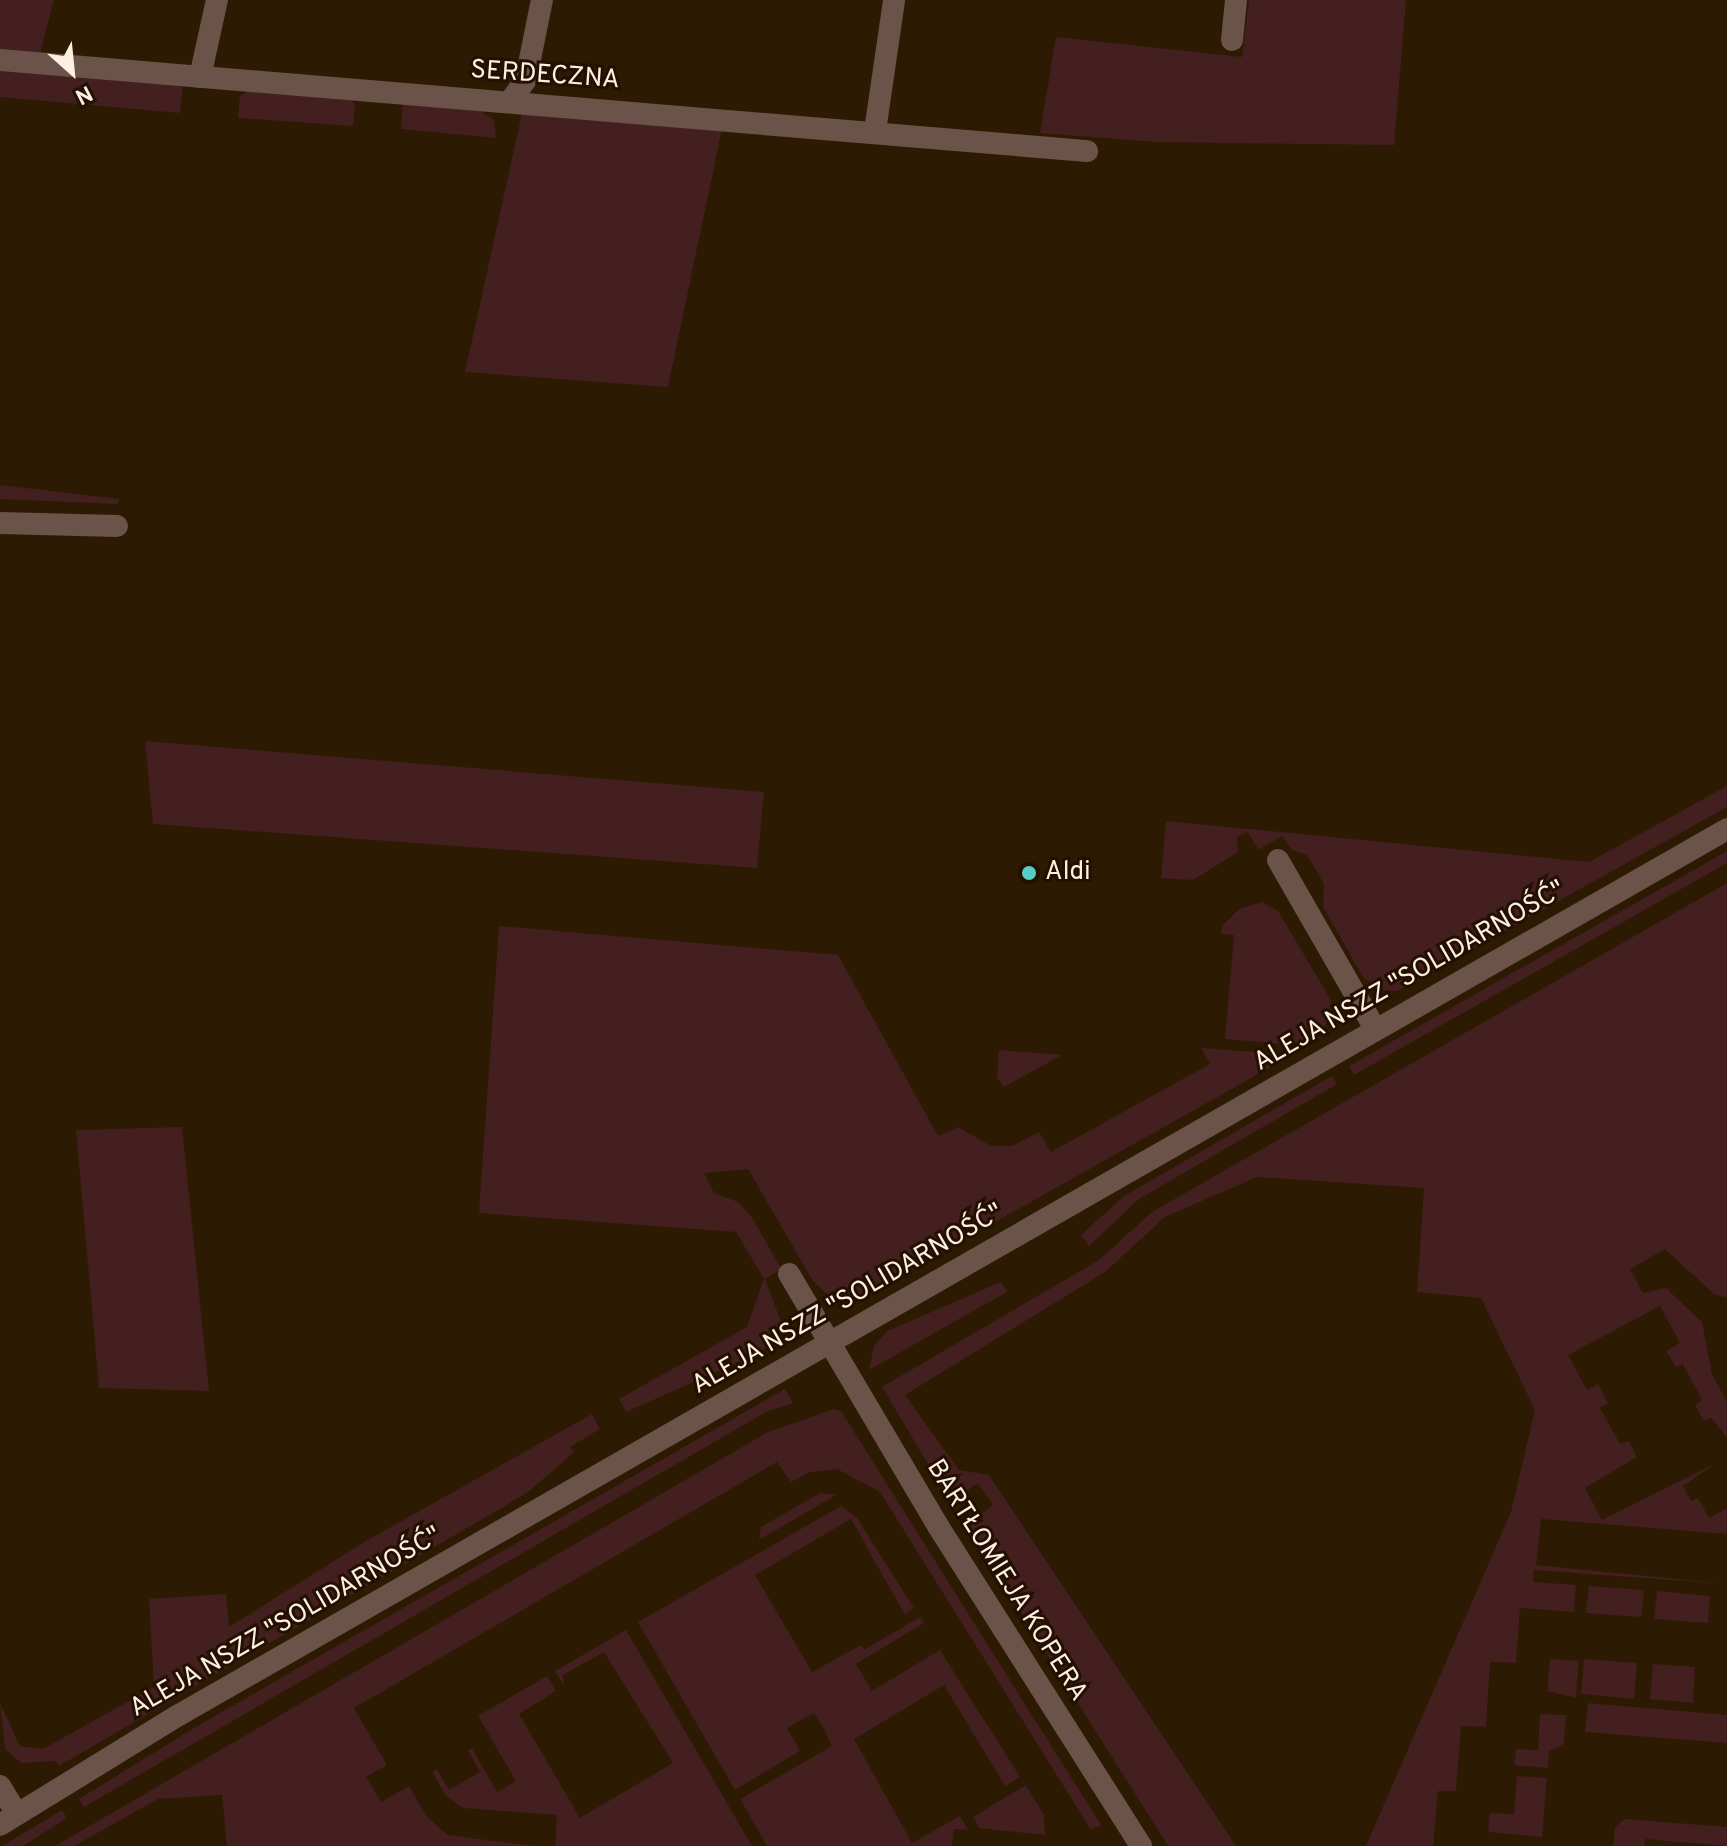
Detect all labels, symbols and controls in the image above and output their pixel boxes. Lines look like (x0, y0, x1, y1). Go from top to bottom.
north arrow (32, 32, 112, 112)
street label: SERDECZNA (469, 55, 621, 97)
text: N (70, 78, 96, 109)
place label: Aldi (1045, 857, 1091, 889)
marker: Aldi (1020, 864, 1038, 882)
street label: ALEJA NSZZ "SOLIDARNOŚĆ" (1248, 875, 1572, 1079)
street label: ALEJA NSZZ "SOLIDARNOŚĆ" (686, 1198, 1010, 1402)
street label: BARTŁOMIEJA KOPERA (919, 1454, 1093, 1708)
street label: ALEJA NSZZ "SOLIDARNOŚĆ" (124, 1521, 448, 1725)

